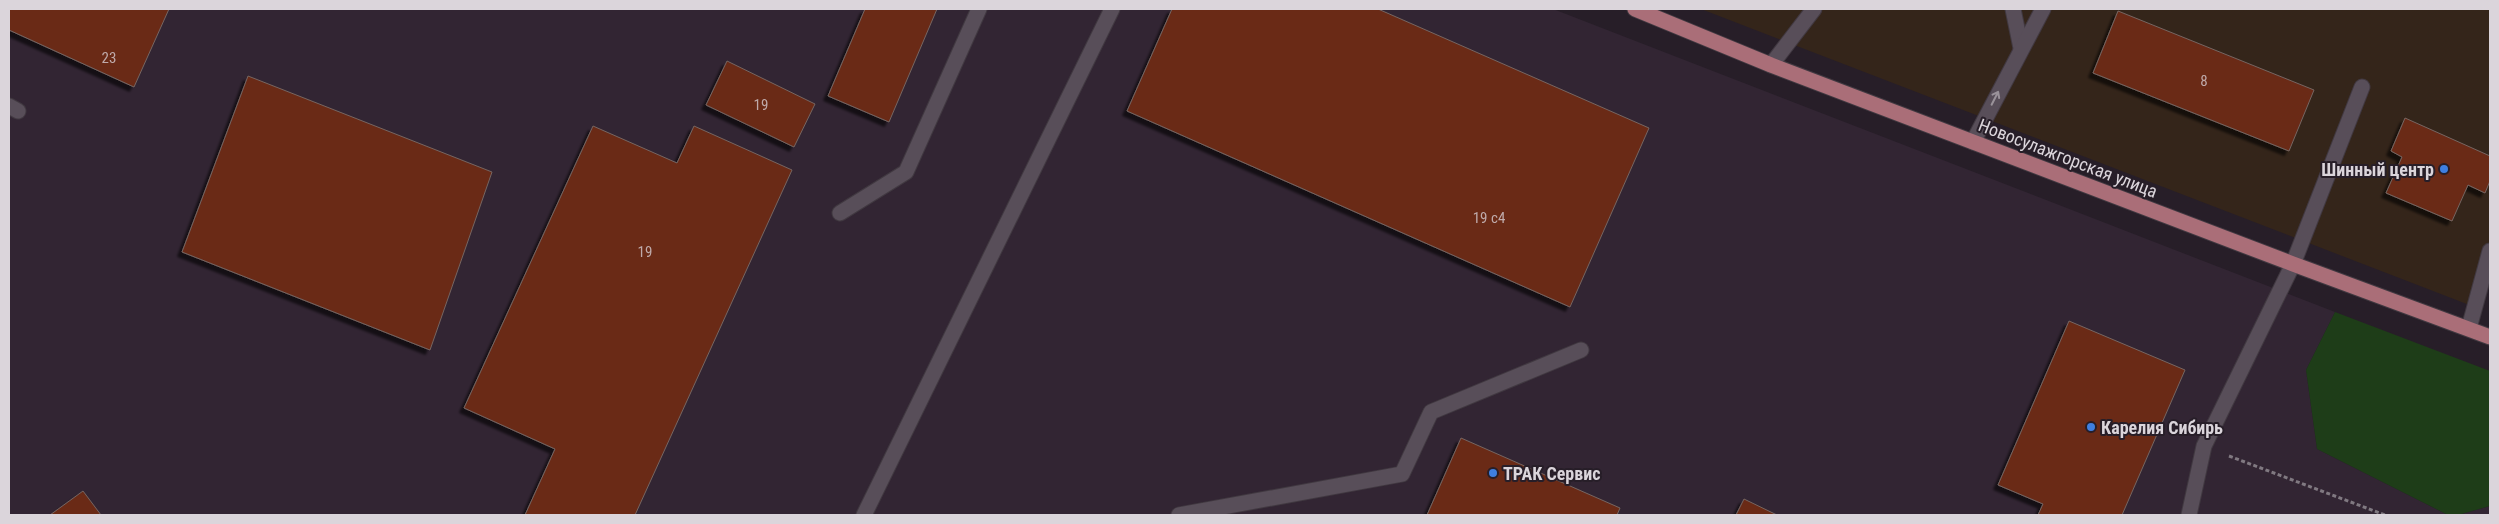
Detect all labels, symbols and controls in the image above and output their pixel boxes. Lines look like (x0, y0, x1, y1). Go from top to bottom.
house number: 23 (102, 49, 116, 67)
house number: 8 (2200, 72, 2208, 90)
one-way arrow (1991, 91, 2000, 106)
house number: 19 (754, 96, 768, 114)
street label: Новосулажгорская улица (1976, 114, 2160, 202)
place label: Шинный центр (2321, 159, 2434, 180)
marker: Шинный центр (2438, 163, 2450, 175)
house number: 19 с4 (1473, 209, 1505, 227)
house number: 19 (638, 243, 652, 261)
place label: Карелия Сибирь (2101, 417, 2223, 438)
marker: Карелия Сибирь (2085, 421, 2097, 433)
place label: ТРАК Сервис (1503, 463, 1601, 484)
marker: ТРАК Сервис (1487, 467, 1499, 479)

